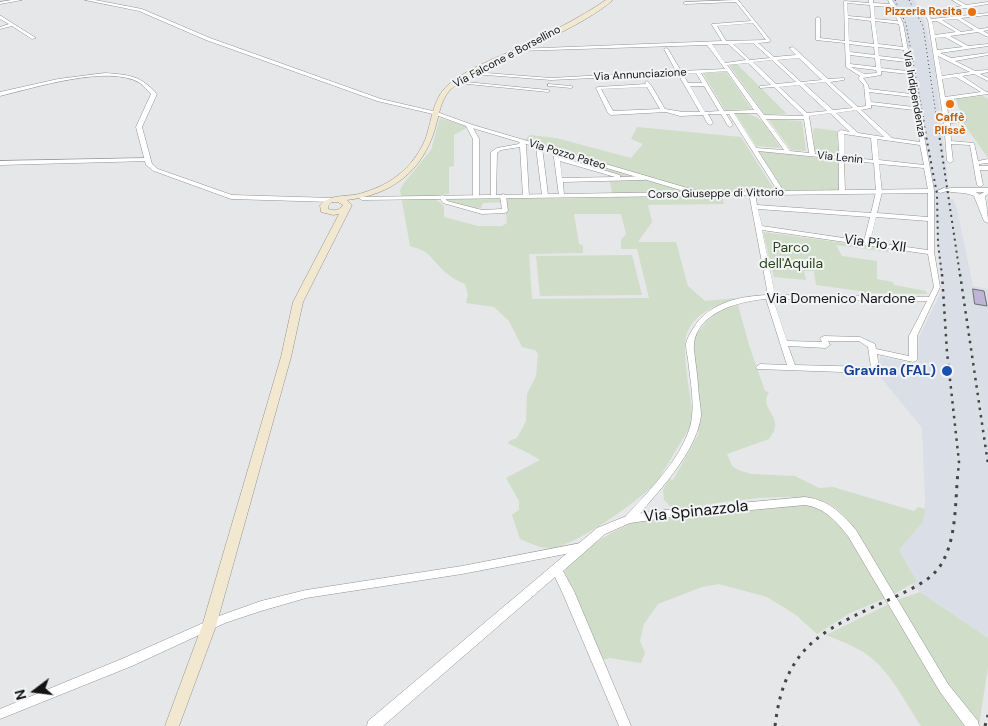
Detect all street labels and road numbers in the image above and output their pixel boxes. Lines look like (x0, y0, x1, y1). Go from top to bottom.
street label: Via Falcone e Borsellino (451, 23, 563, 91)
street label: Via Indipendenza (900, 50, 928, 138)
street label: Via Annunciazione (593, 66, 687, 84)
street label: Via Pozzo Pateo (527, 137, 607, 173)
street label: Via Lenin (816, 149, 864, 167)
street label: Corso Giuseppe di Vittorio (648, 186, 784, 202)
street label: Via Pio XII (843, 231, 907, 257)
street label: Via Domenico Nardone (766, 291, 916, 307)
street label: Via Spinazzola (643, 497, 749, 527)

